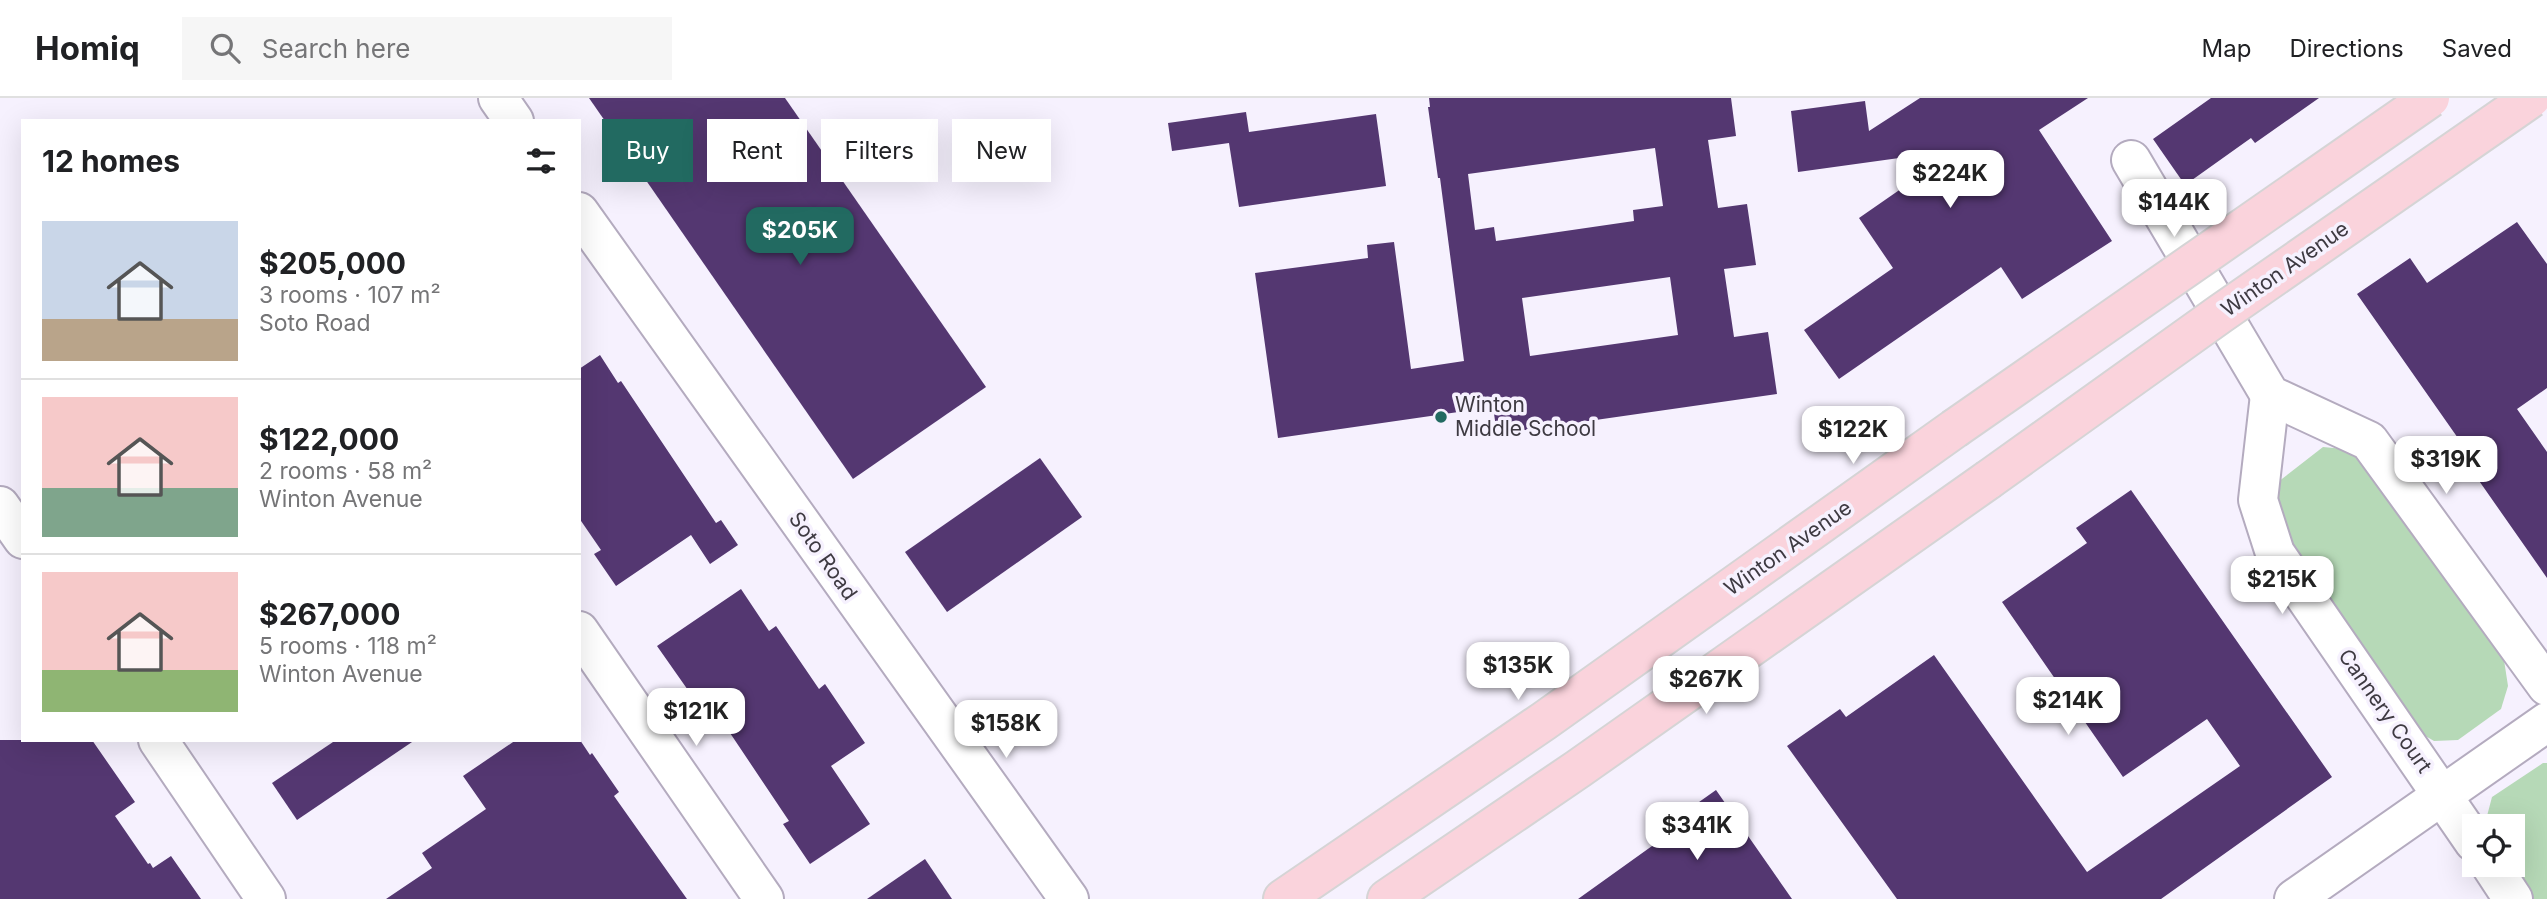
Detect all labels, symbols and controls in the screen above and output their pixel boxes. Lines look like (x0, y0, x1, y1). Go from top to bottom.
search box (182, 17, 672, 80)
text: Homiq (35, 28, 140, 68)
icon: search (206, 29, 244, 67)
text: Search here (262, 33, 410, 64)
text: Map (2202, 34, 2251, 63)
text: Directions (2289, 34, 2404, 63)
text: Saved (2442, 34, 2512, 63)
chip: Buy (602, 119, 693, 182)
chip: Rent (707, 119, 807, 182)
chip: Filters (821, 119, 938, 182)
chip: New (952, 119, 1051, 182)
icon: filters (522, 142, 560, 180)
text: 12 homes (42, 143, 180, 179)
pin: $224K (1901, 150, 1999, 210)
text: $224K (1912, 159, 1988, 187)
pin: $144K (2125, 180, 2223, 239)
text: $144K (2138, 188, 2210, 216)
pin: $205K (751, 208, 849, 267)
street label: Winton Avenue (2216, 215, 2353, 322)
text: $205K (762, 216, 838, 244)
text: $205,000 (259, 245, 406, 281)
icon: home (98, 249, 182, 333)
text: 3 rooms · 107 m² (259, 281, 441, 309)
text: Soto Road (259, 309, 371, 337)
place label: Winton Middle School (1455, 392, 1596, 441)
pin: $122K (1804, 406, 1902, 466)
marker: Winton Middle School (1433, 409, 1449, 425)
text: $122K (1818, 415, 1888, 443)
text: $122,000 (259, 421, 399, 457)
icon: home (98, 425, 182, 509)
pin: $319K (2397, 436, 2495, 496)
text: $319K (2410, 445, 2482, 473)
text: 2 rooms · 58 m² (259, 457, 432, 485)
text: Winton Avenue (259, 485, 423, 513)
street label: Winton Avenue (1719, 494, 1856, 601)
street label: Soto Road (784, 507, 863, 605)
pin: $215K (2233, 556, 2331, 616)
text: $215K (2247, 565, 2317, 593)
text: $267,000 (259, 596, 401, 632)
icon: home (98, 600, 182, 684)
text: 5 rooms · 118 m² (259, 632, 437, 660)
pin: $135K (1469, 642, 1567, 702)
street label: Cannery Court (2333, 644, 2437, 778)
text: $135K (1482, 651, 1554, 679)
pin: $267K (1657, 656, 1755, 716)
text: Winton Avenue (259, 660, 423, 688)
text: $267K (1669, 665, 1743, 693)
pin: $214K (2019, 678, 2117, 737)
text: $214K (2032, 686, 2104, 714)
pin: $121K (647, 688, 745, 748)
text: $121K (663, 697, 729, 725)
pin: $158K (957, 700, 1055, 760)
text: $158K (970, 709, 1042, 737)
pin: $341K (1648, 802, 1746, 862)
text: $341K (1661, 811, 1733, 839)
map controls (2462, 814, 2525, 877)
button: locate (2462, 814, 2525, 877)

